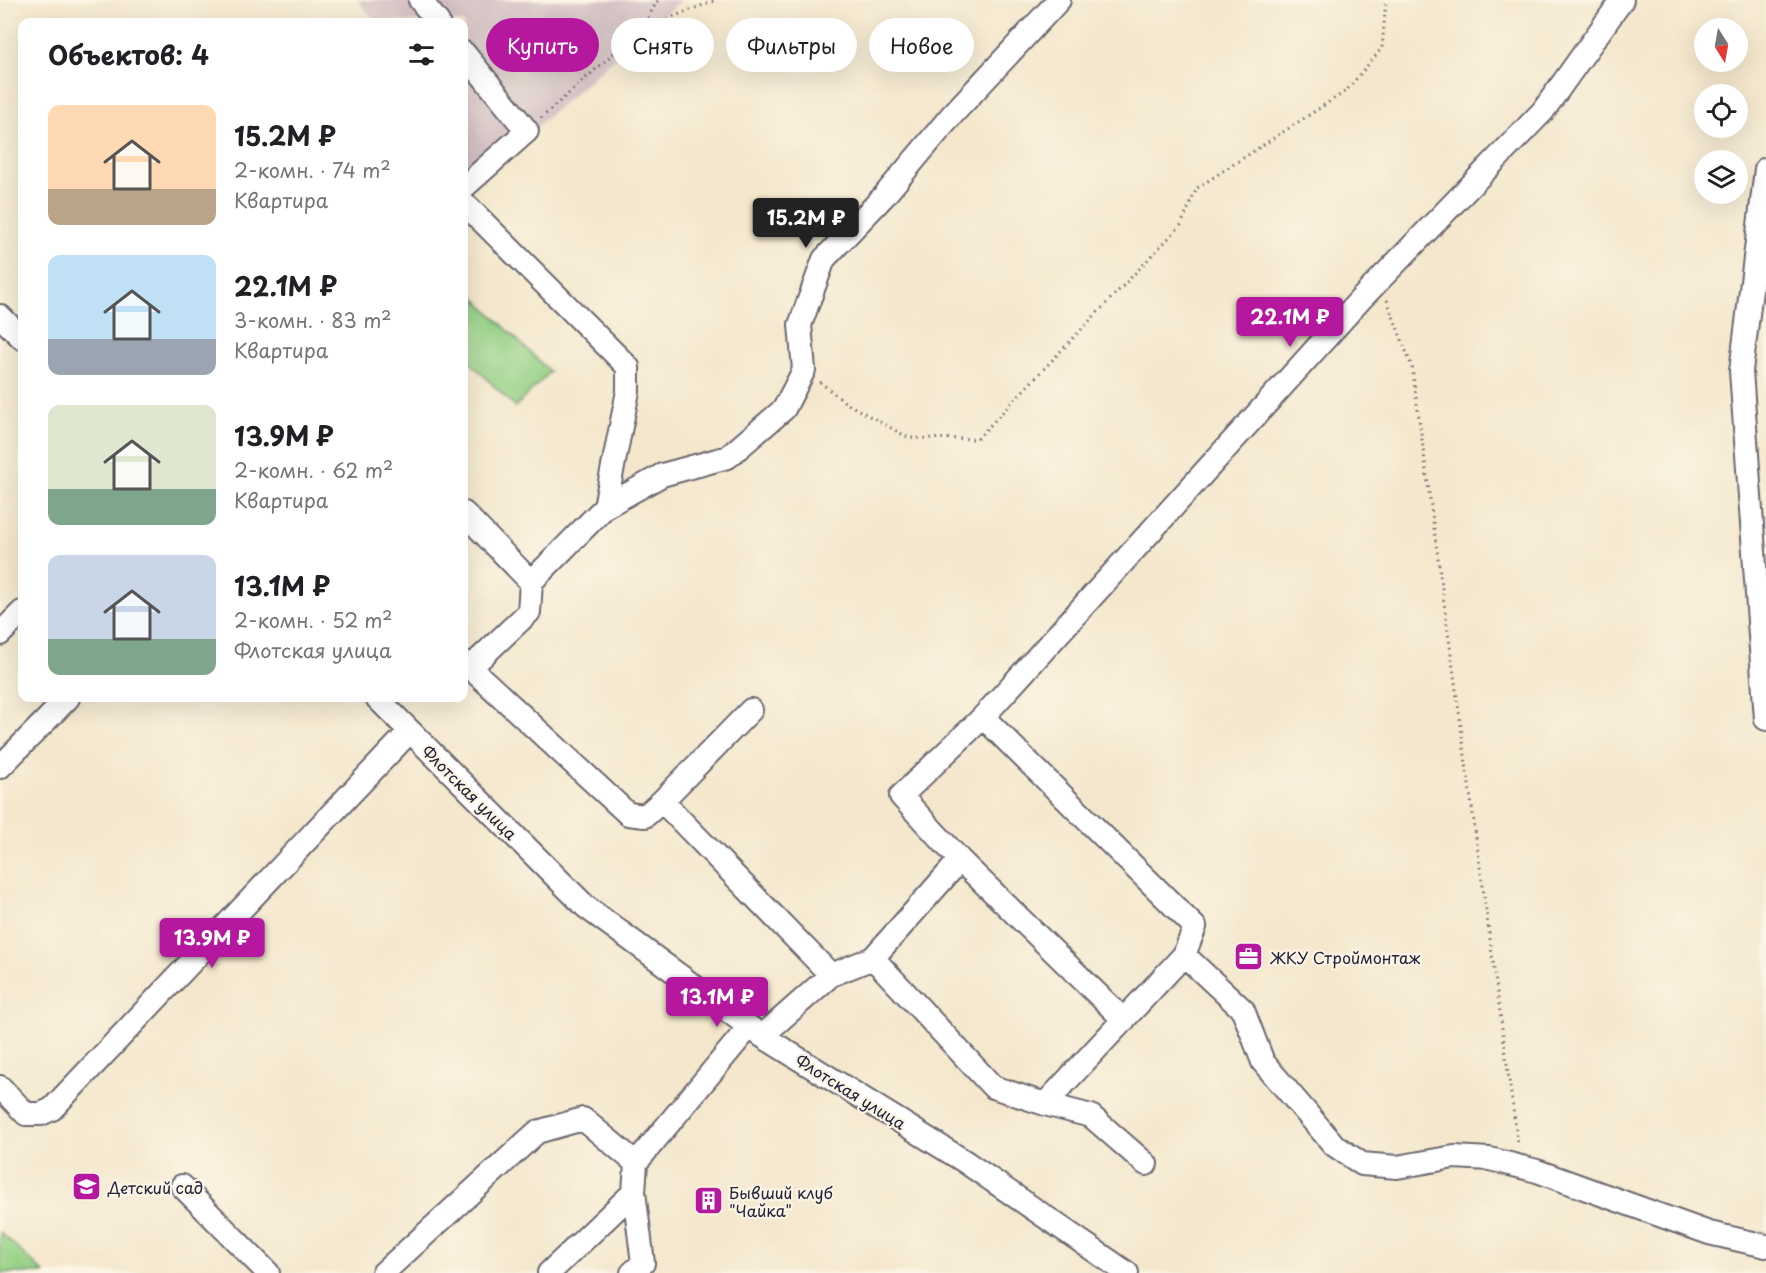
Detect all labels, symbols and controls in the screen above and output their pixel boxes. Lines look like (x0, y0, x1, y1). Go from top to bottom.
chip: Купить (486, 18, 599, 72)
chip: Снять (611, 18, 714, 72)
chip: Фильтры (726, 18, 857, 72)
chip: Новое (869, 18, 974, 72)
north arrow (1694, 18, 1748, 72)
map controls (1694, 18, 1748, 204)
text: Объектов: 4 (48, 35, 209, 74)
icon: filters (405, 38, 438, 71)
button: locate (1694, 84, 1748, 138)
text: 15.2M ₽ (234, 116, 336, 155)
icon: home (96, 129, 168, 201)
button: layers (1694, 150, 1748, 204)
text: 2-комн. · 74 m² (234, 155, 391, 185)
text: Квартира (234, 185, 328, 215)
pin: 15.2M ₽ (751, 198, 861, 249)
text: 15.2M ₽ (767, 202, 845, 232)
text: 22.1M ₽ (234, 266, 337, 305)
icon: home (96, 279, 168, 351)
pin: 22.1M ₽ (1235, 297, 1345, 348)
text: 22.1M ₽ (1250, 301, 1330, 331)
text: 3-комн. · 83 m² (234, 305, 392, 335)
text: Квартира (234, 335, 328, 365)
text: 13.9M ₽ (234, 416, 334, 455)
icon: home (96, 429, 168, 501)
text: 2-комн. · 62 m² (234, 455, 393, 485)
text: Квартира (234, 485, 328, 515)
text: 13.1M ₽ (234, 566, 330, 605)
icon: home (96, 579, 168, 651)
text: 2-комн. · 52 m² (234, 605, 393, 635)
text: Флотская улица (234, 635, 391, 665)
street label: Флотская улица (417, 739, 523, 845)
pin: 13.9M ₽ (157, 918, 267, 969)
text: 13.9M ₽ (174, 922, 250, 952)
office icon: ЖКУ Строймонтаж (1233, 941, 1265, 973)
place label: ЖКУ Строймонтаж (1270, 945, 1421, 969)
pin: 13.1M ₽ (662, 977, 772, 1028)
text: 13.1M ₽ (680, 981, 754, 1011)
street label: Флотская улица (791, 1047, 911, 1135)
school or university icon: Детский сад (71, 1171, 103, 1203)
place label: Детский сад (107, 1175, 203, 1199)
place label: Бывший клуб "Чайка" (729, 1180, 834, 1222)
building icon: Бывший клуб "Чайка" (692, 1185, 724, 1217)

